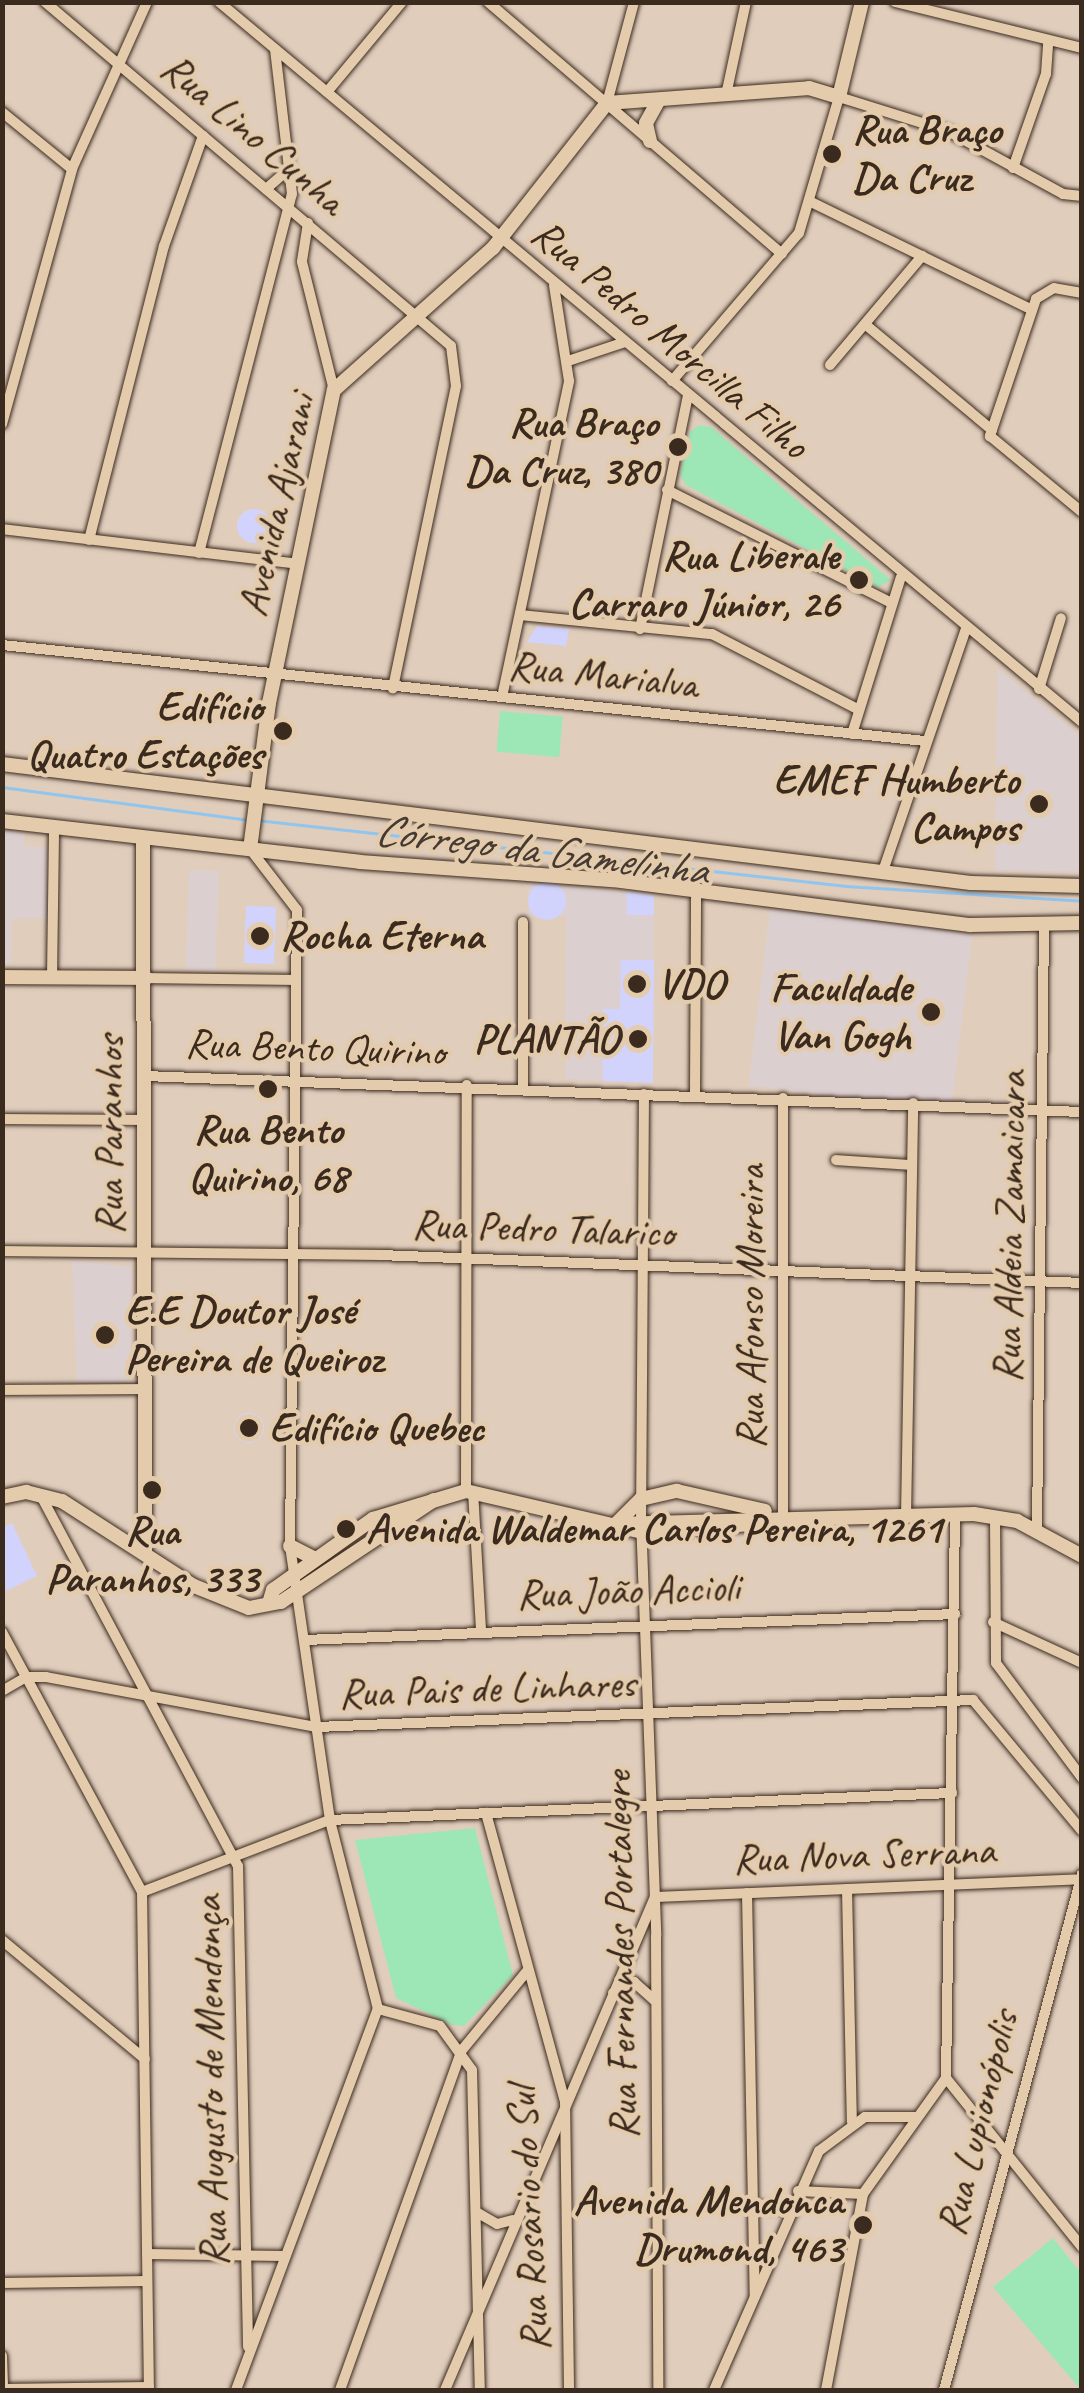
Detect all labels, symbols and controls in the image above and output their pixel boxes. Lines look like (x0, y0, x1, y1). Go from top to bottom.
street label: Rua Lino Cunha (151, 43, 355, 225)
place label: Rua Braço Da Cruz (852, 105, 1002, 204)
marker: Rua Braço Da Cruz (821, 143, 843, 165)
street label: Rua Pedro Morcilla Filho (521, 209, 819, 469)
street label: Avenida Ajarani (227, 389, 327, 621)
place label: Rua Braço Da Cruz, 380 (465, 398, 658, 496)
marker: Rua Braço Da Cruz, 380 (667, 436, 689, 458)
place label: Rua Liberale Carraro Júnior, 26 (569, 531, 839, 630)
marker: Rua Liberale Carraro Júnior, 26 (848, 569, 870, 591)
street label: Rua Marialva (505, 640, 701, 710)
place label: Edifício Quatro Estações (27, 682, 263, 780)
marker: Edifício Quatro Estações (272, 720, 294, 742)
place label: EMEF Humberto Campos (773, 755, 1019, 854)
marker: EMEF Humberto Campos (1028, 793, 1050, 815)
water label: Córrego da Gamelinha (372, 803, 710, 897)
place label: Rocha Eterna (280, 911, 482, 961)
marker: Rocha Eterna (249, 925, 271, 947)
place label: VDO (657, 959, 723, 1009)
place label: Faculdade Van Gogh (770, 963, 911, 1062)
marker: VDO (626, 973, 648, 995)
marker: Faculdade Van Gogh (920, 1001, 942, 1023)
place label: PLANTÃO (474, 1014, 618, 1064)
street label: Rua Bento Quirino (185, 1018, 445, 1078)
marker: PLANTÃO (627, 1028, 649, 1050)
street label: Rua Paranhos (85, 1035, 135, 1235)
street label: Rua Aldeia Zamaicara (982, 1072, 1038, 1382)
marker: Rua Bento Quirino, 68 (257, 1078, 279, 1100)
place label: Rua Bento Quirino, 68 (188, 1105, 348, 1204)
street label: Rua Afonso Moreira (726, 1164, 776, 1450)
street label: Rua Pedro Talarico (410, 1199, 676, 1259)
place label: E.E Doutor José Pereira de Queiroz (125, 1286, 382, 1384)
marker: E.E Doutor José Pereira de Queiroz (94, 1324, 116, 1346)
place label: Edifício Quebec (269, 1403, 484, 1453)
marker: Edifício Quebec (238, 1417, 260, 1439)
marker: Rua Paranhos, 333 (141, 1479, 163, 1501)
place label: Avenida Waldemar Carlos Pereira, 1261 (366, 1504, 942, 1554)
place label: Rua Paranhos, 333 (46, 1506, 258, 1604)
marker: Avenida Waldemar Carlos Pereira, 1261 (335, 1518, 357, 1540)
street label: Rua João Accioli (516, 1562, 740, 1620)
street label: Rua Pais de Linhares (338, 1659, 636, 1719)
street label: Rua Fernandes Portalegre (593, 1773, 649, 2137)
street label: Rua Nova Serrana (733, 1825, 995, 1885)
street label: Rua Augusto de Mendonça (183, 1895, 239, 2267)
street label: Rua Lupionópolis (926, 2006, 1030, 2240)
street label: Rua Rosario do Sul (497, 2086, 561, 2352)
place label: Avenida Mendonca Drumond, 463 (573, 2176, 843, 2274)
marker: Avenida Mendonca Drumond, 463 (852, 2214, 874, 2236)

